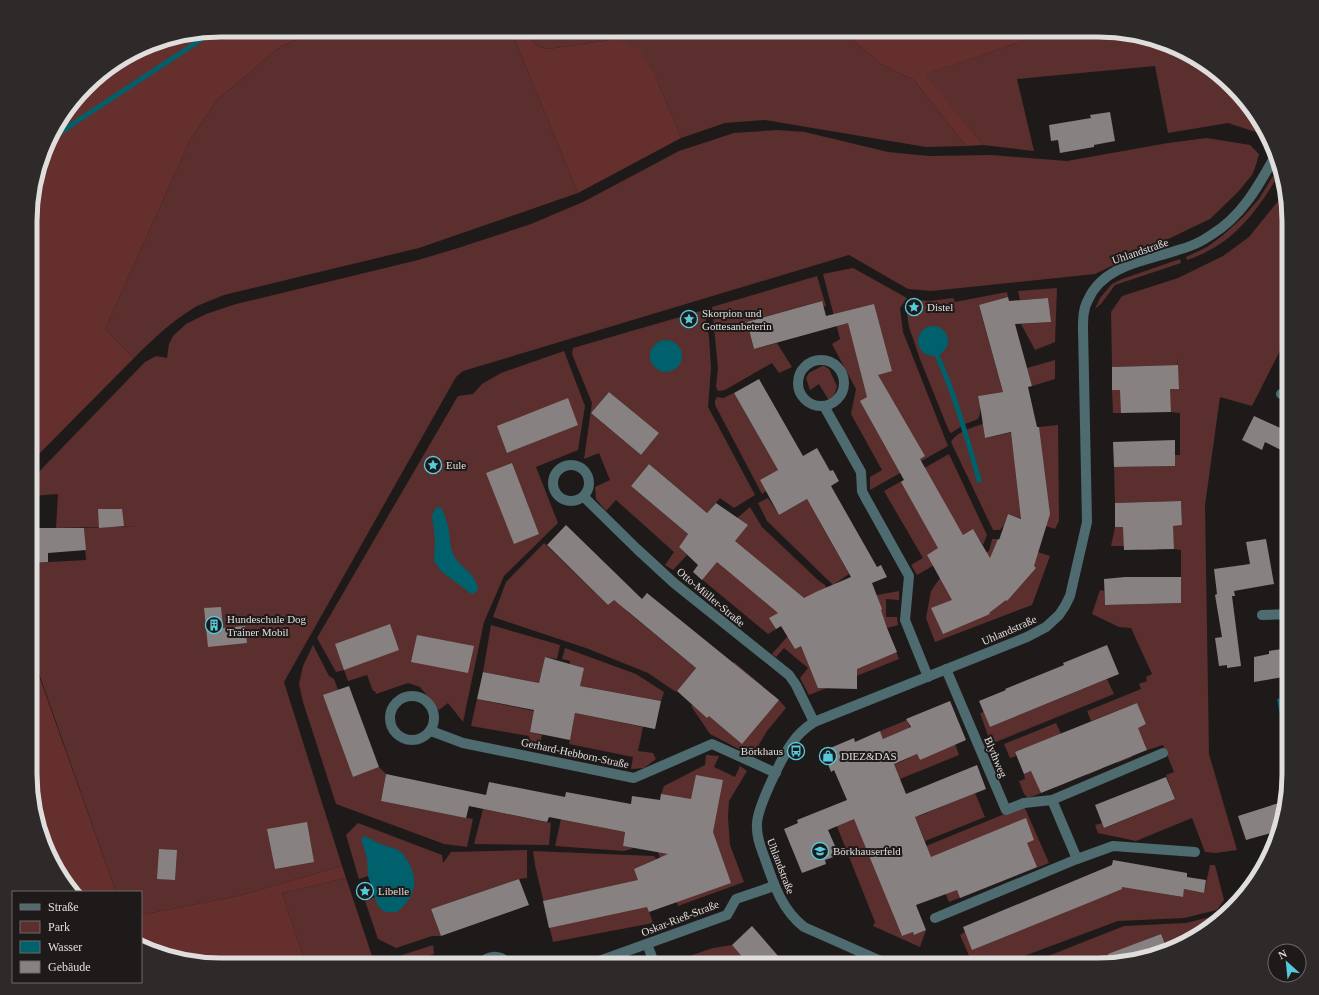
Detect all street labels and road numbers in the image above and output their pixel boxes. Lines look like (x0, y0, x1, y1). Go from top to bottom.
street label: Uhlandstraße (1110, 236, 1170, 266)
street label: Otto-Müller-Straße (675, 565, 747, 629)
street label: Uhlandstraße (980, 613, 1038, 647)
street label: Blythweg (982, 735, 1010, 779)
street label: Gerhard-Hebborn-Straße (520, 736, 630, 770)
street label: Uhlandstraße (765, 836, 797, 896)
street label: Oskar-Rieß-Straße (639, 898, 721, 938)

